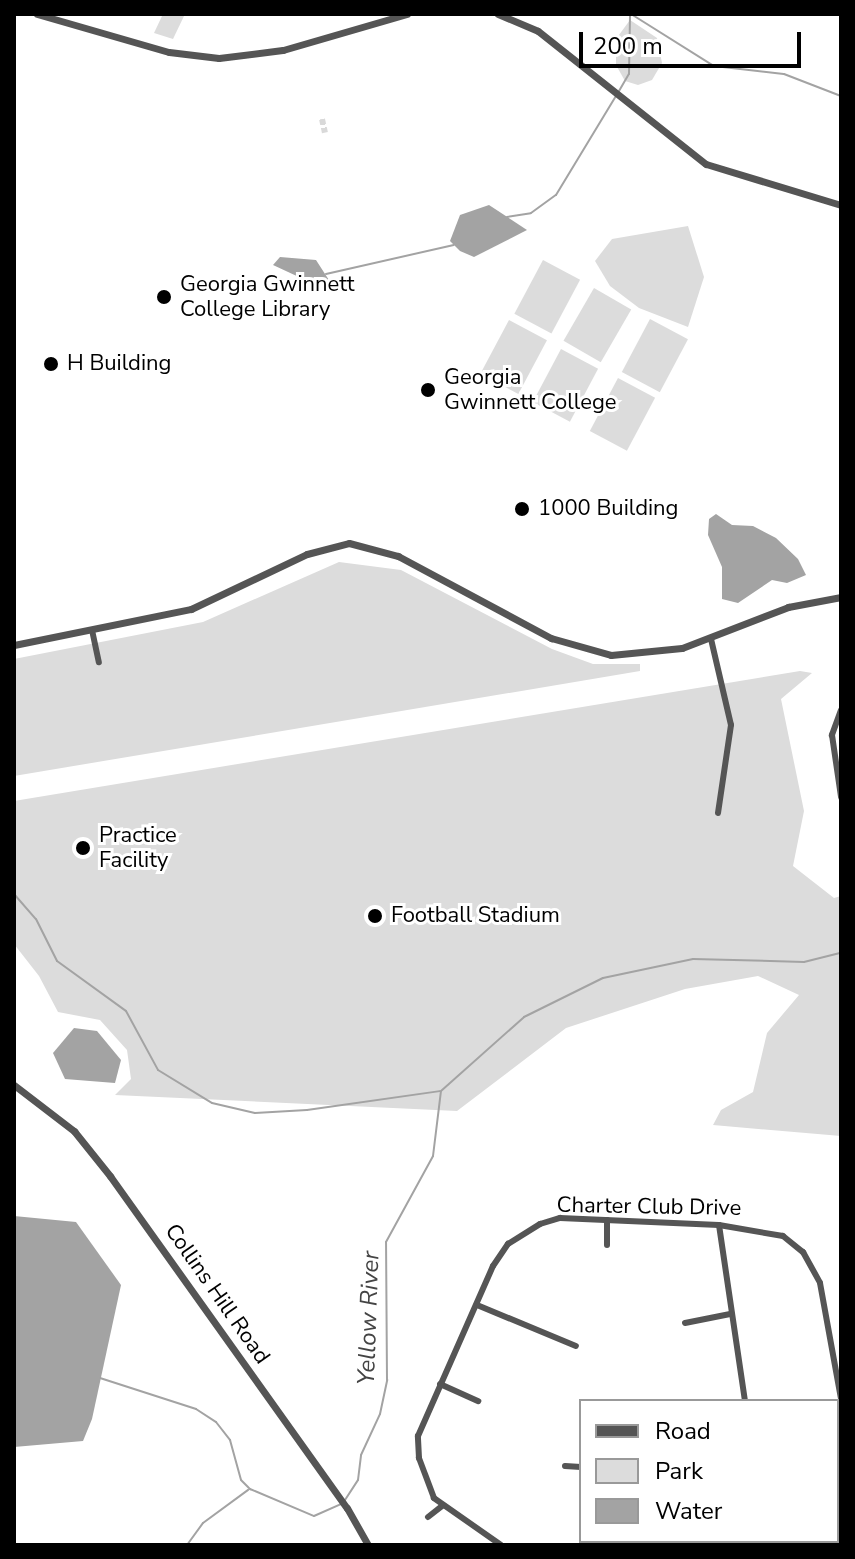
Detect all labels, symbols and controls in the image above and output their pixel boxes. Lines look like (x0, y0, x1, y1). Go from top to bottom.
scale bar (583, 16, 805, 66)
text: 200 m (593, 30, 663, 62)
place label: Georgia Gwinnett College Library (180, 271, 354, 322)
marker: Georgia Gwinnett College Library (155, 288, 173, 306)
place label: H Building (67, 351, 171, 377)
marker: H Building (42, 355, 60, 373)
place label: Georgia Gwinnett College (444, 364, 617, 416)
marker: Georgia Gwinnett College (419, 381, 437, 399)
place label: 1000 Building (538, 496, 678, 522)
marker: 1000 Building (513, 500, 531, 518)
place label: Practice Facility (99, 822, 177, 874)
marker: Practice Facility (74, 839, 92, 857)
place label: Football Stadium (391, 903, 560, 929)
marker: Football Stadium (366, 907, 384, 925)
street label: Charter Club Drive (557, 1192, 741, 1222)
street label: Collins Hill Road (159, 1219, 275, 1369)
water label: Yellow River (352, 1251, 386, 1385)
legend (579, 1399, 839, 1543)
text: Road (655, 1415, 711, 1447)
text: Park (655, 1455, 703, 1487)
text: Water (655, 1495, 722, 1527)

